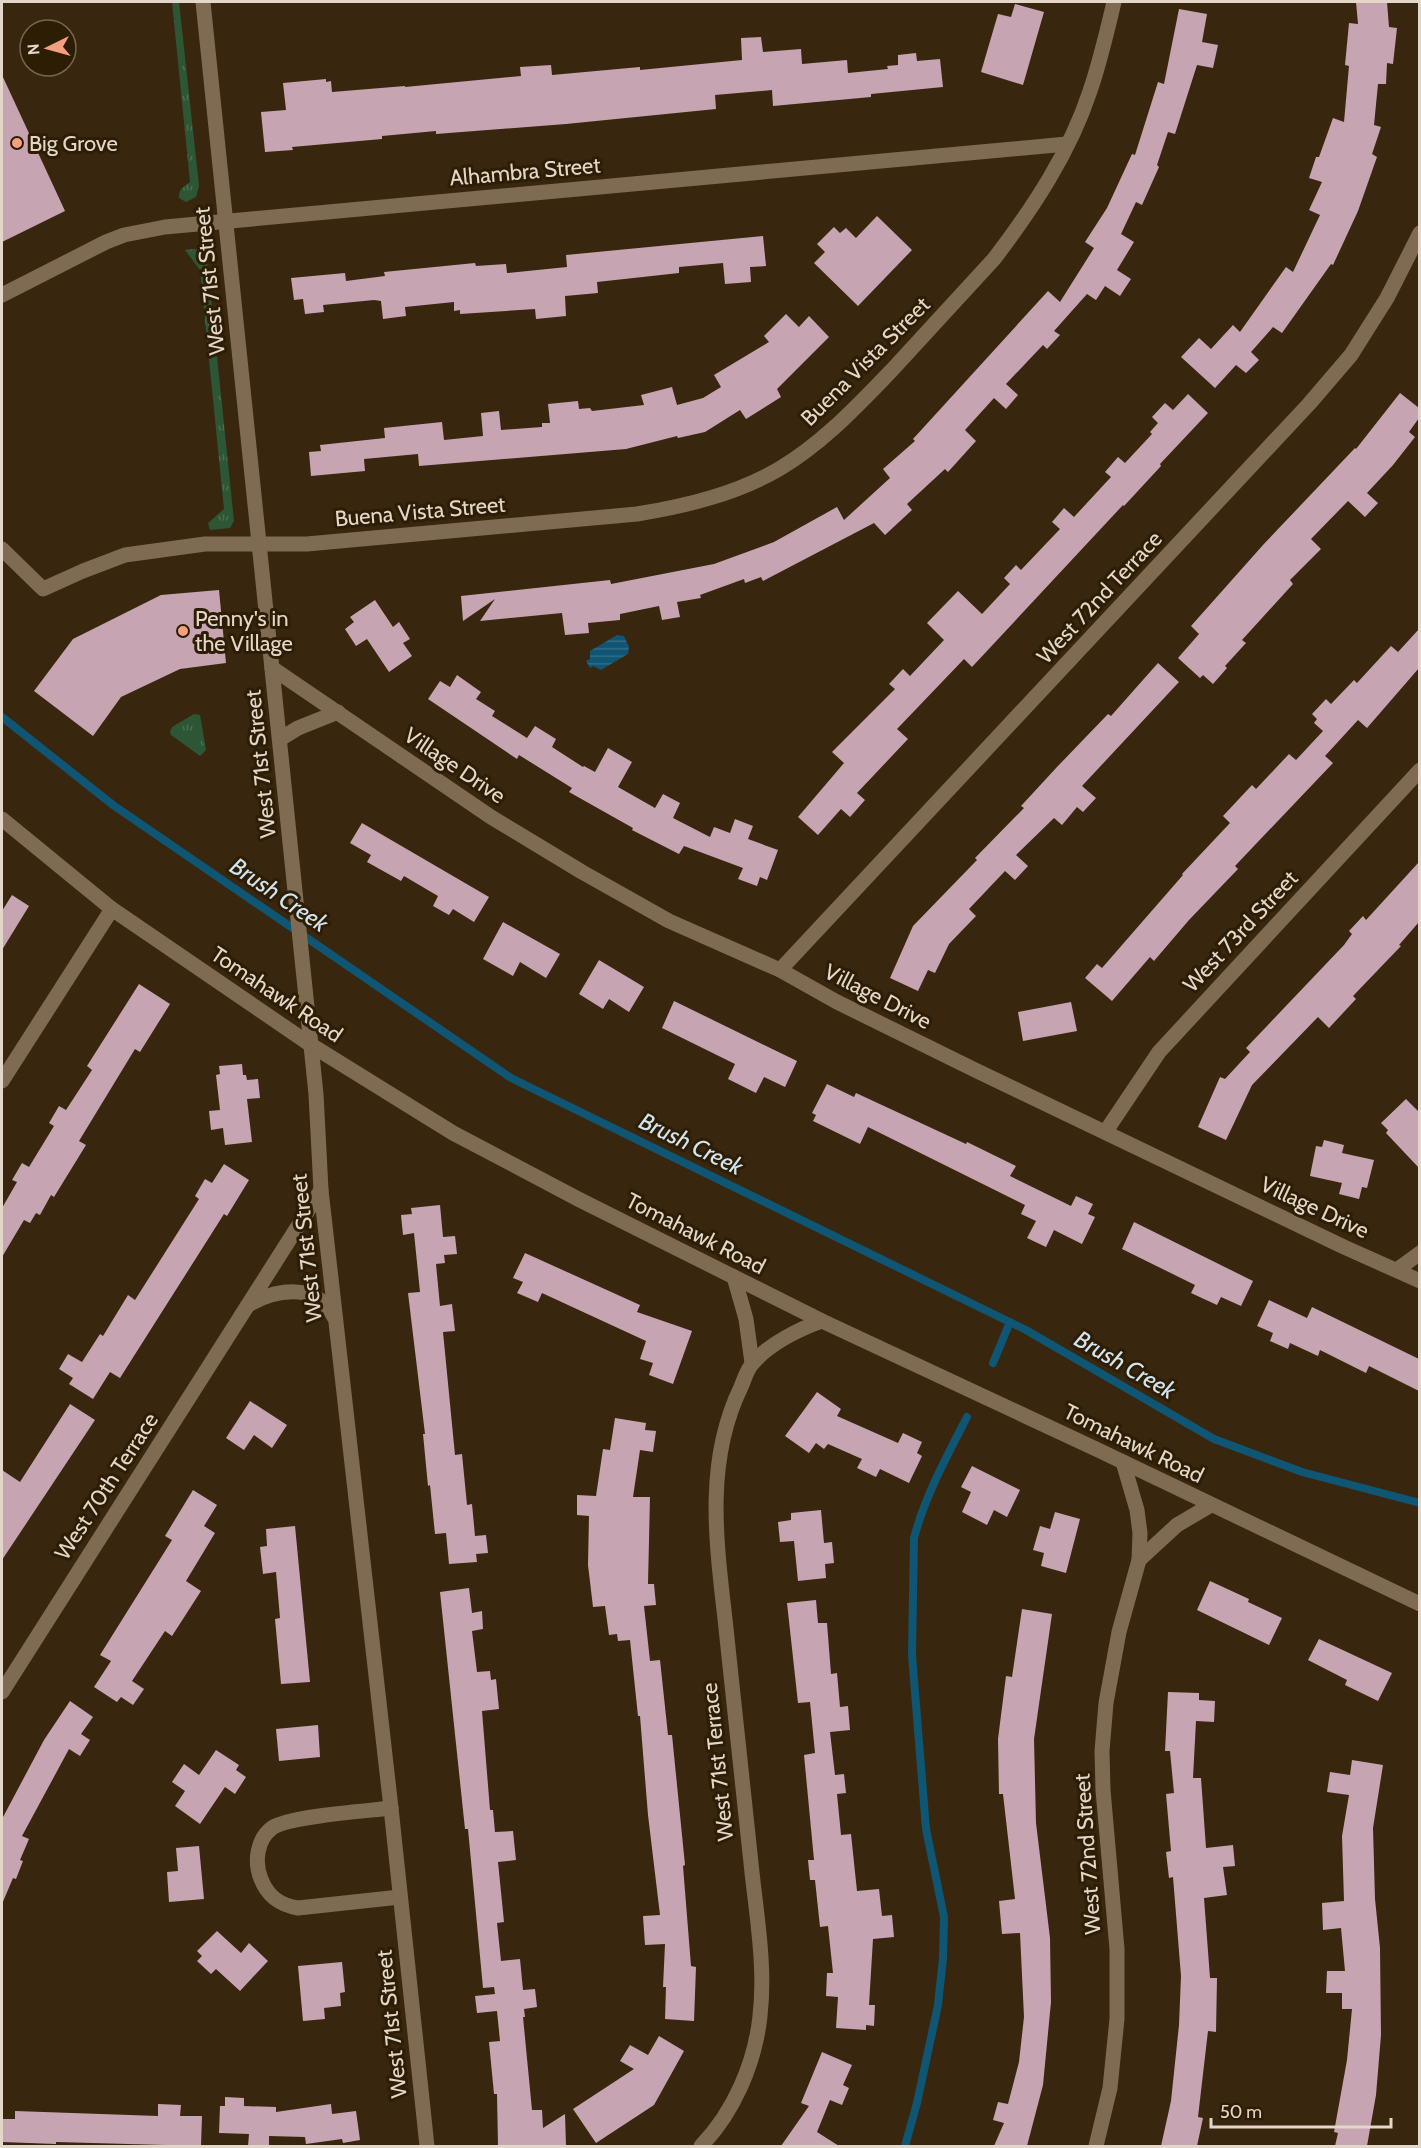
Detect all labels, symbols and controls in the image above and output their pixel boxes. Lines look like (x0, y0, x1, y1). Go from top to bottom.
north arrow (18, 18, 78, 78)
text: N (24, 43, 44, 56)
place label: Big Grove (29, 130, 118, 157)
marker: Big Grove (10, 136, 24, 150)
street label: Alhambra Street (448, 151, 602, 192)
street label: West 71st Street (188, 205, 231, 356)
street label: Buena Vista Street (795, 291, 936, 431)
street label: Buena Vista Street (334, 491, 507, 532)
street label: West 72nd Terrace (1031, 525, 1168, 669)
place label: Penny's in the Village (195, 605, 293, 657)
marker: Penny's in the Village (176, 624, 190, 638)
street label: West 71st Street (239, 688, 282, 839)
street label: Village Drive (399, 722, 511, 809)
water label: Brush Creek (225, 851, 334, 938)
street label: West 73rd Street (1177, 865, 1304, 998)
street label: Tomahawk Road (206, 941, 348, 1048)
street label: Village Drive (820, 958, 936, 1035)
water label: Brush Creek (635, 1106, 749, 1181)
street label: Village Drive (1256, 1171, 1373, 1244)
street label: West 71st Street (285, 1172, 328, 1323)
street label: Tomahawk Road (622, 1187, 770, 1280)
water label: Brush Creek (1069, 1324, 1182, 1405)
street label: Tomahawk Road (1059, 1398, 1208, 1489)
street label: West 70th Terrace (49, 1408, 164, 1565)
street label: West 71st Terrace (696, 1681, 739, 1842)
street label: West 72nd Street (1068, 1772, 1107, 1935)
street label: West 71st Street (370, 1948, 413, 2099)
scale bar (1211, 2091, 1391, 2129)
text: 50 m (1220, 2101, 1262, 2123)

